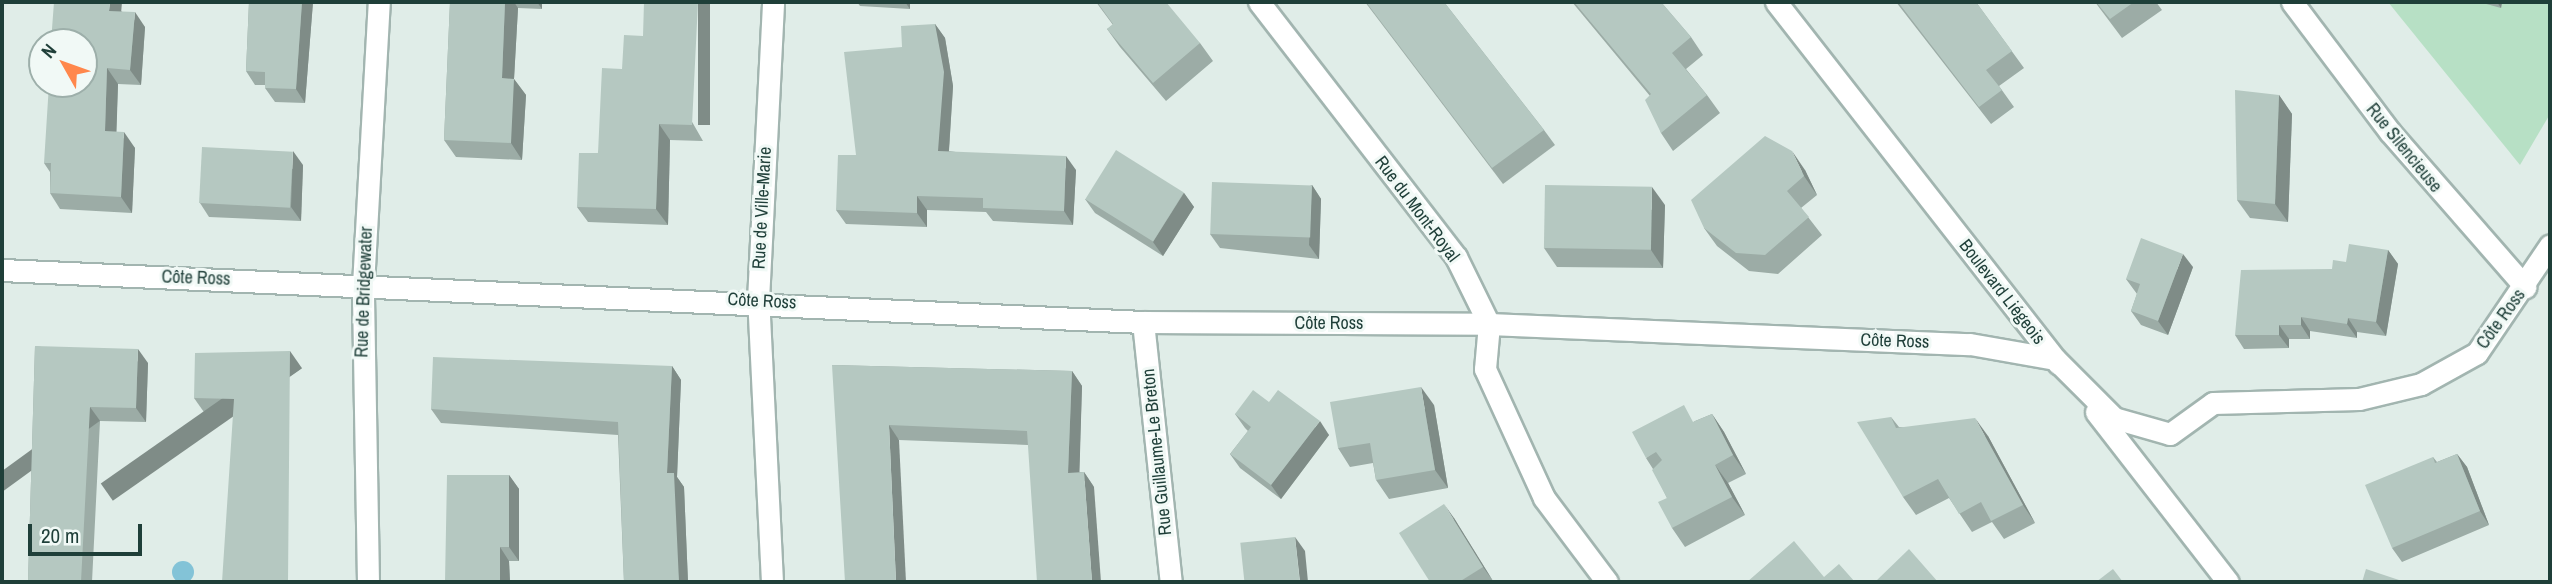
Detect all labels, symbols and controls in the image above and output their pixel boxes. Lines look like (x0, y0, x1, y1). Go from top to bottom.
north arrow (28, 28, 98, 98)
text: N (35, 38, 62, 63)
street label: Rue Silencieuse (2362, 99, 2446, 197)
street label: Rue de Ville-Marie (748, 146, 776, 270)
street label: Rue du Mont-Royal (1370, 152, 1464, 266)
street label: Rue de Bridgewater (351, 226, 377, 358)
street label: Boulevard Liégeois (1954, 235, 2050, 349)
street label: Côte Ross (161, 266, 231, 290)
street label: Côte Ross (2472, 285, 2530, 353)
street label: Côte Ross (727, 288, 797, 314)
street label: Côte Ross (1295, 312, 1363, 334)
street label: Côte Ross (1860, 329, 1930, 353)
street label: Rue Guillaume-Le Breton (1138, 368, 1176, 536)
scale bar (32, 510, 145, 554)
text: 20 m (41, 521, 79, 550)

